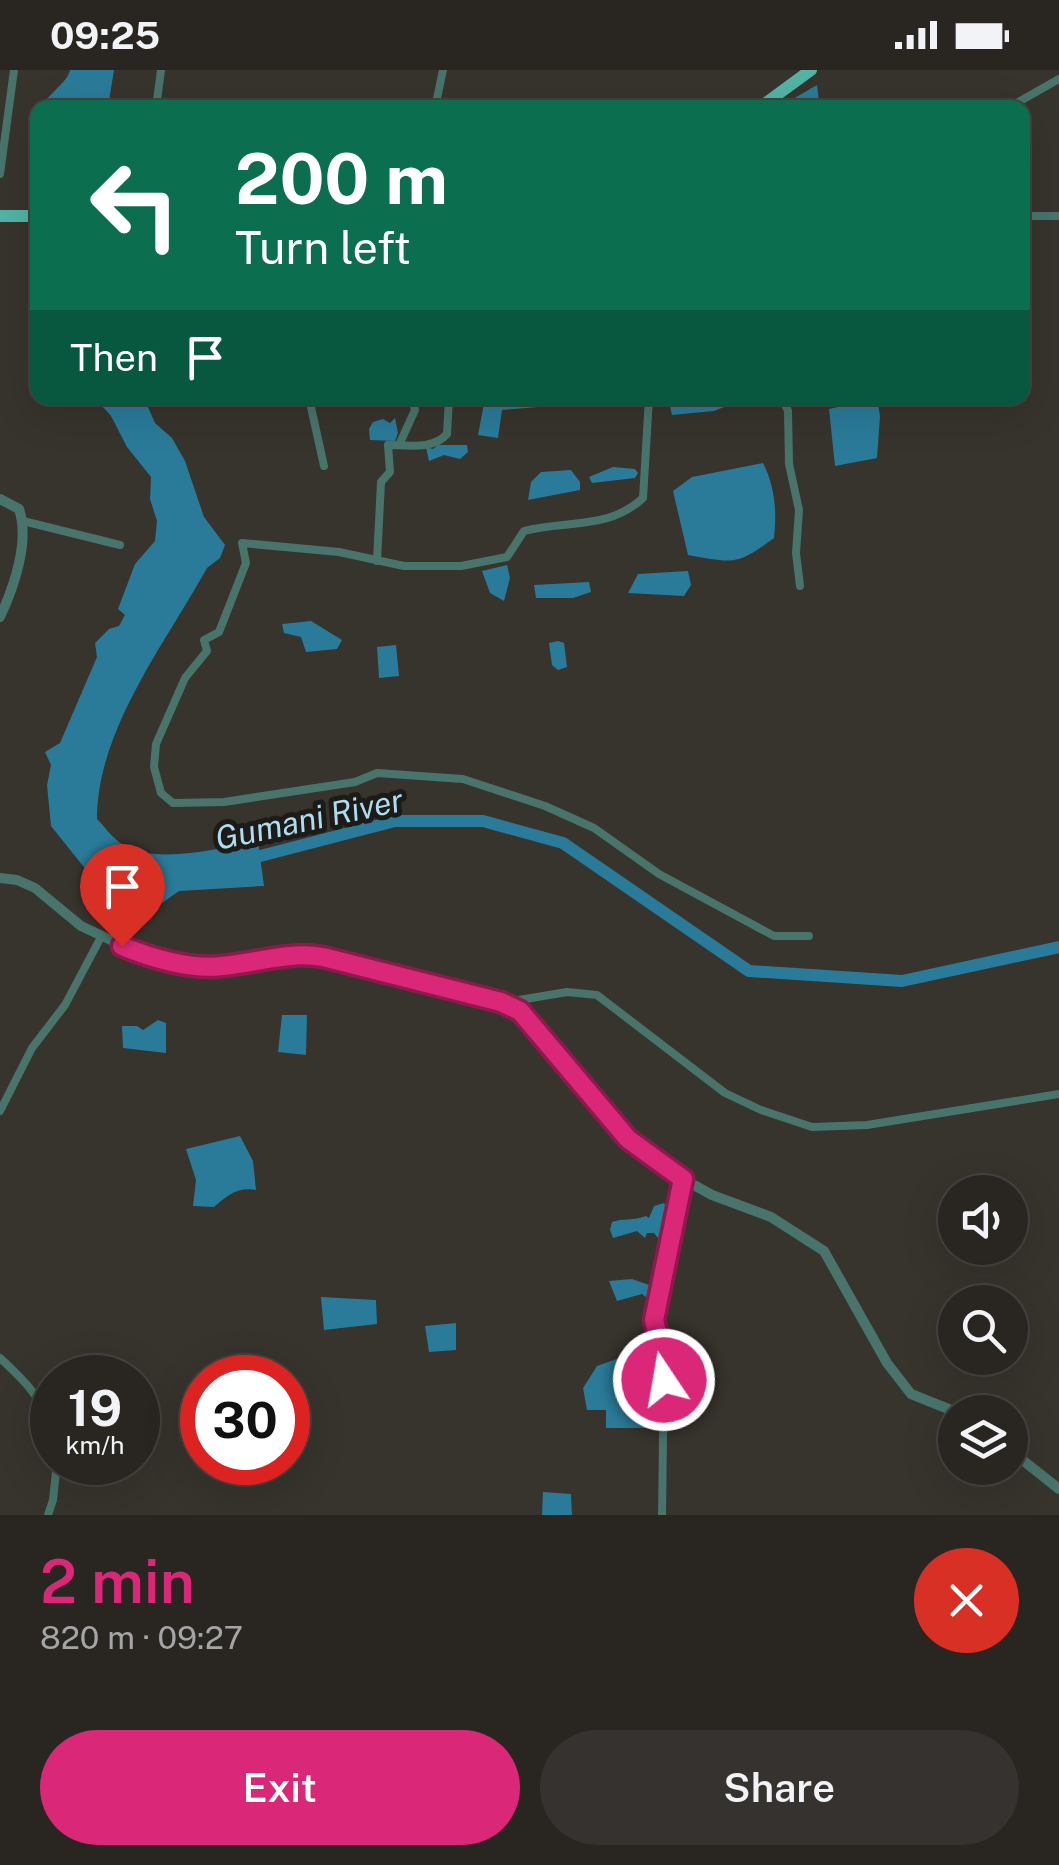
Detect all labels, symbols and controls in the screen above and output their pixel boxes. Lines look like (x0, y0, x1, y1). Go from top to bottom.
text: 09:25 (50, 13, 160, 58)
text: 200 m (235, 137, 448, 220)
icon: left (70, 140, 200, 270)
text: Turn left (235, 221, 411, 274)
icon: arrive (178, 330, 233, 385)
text: Then (70, 335, 158, 380)
water label: Gumani River (212, 781, 407, 857)
pin (80, 844, 165, 947)
icon: arrive (95, 859, 150, 914)
map controls (938, 1175, 1028, 1485)
button: sound (938, 1175, 1028, 1265)
button: search (938, 1285, 1028, 1375)
position arrow (612, 1328, 716, 1432)
speed limit sign: 30 (180, 1355, 310, 1485)
text: 19 (68, 1378, 122, 1437)
button: layers (938, 1395, 1028, 1485)
text: km/h (66, 1430, 124, 1460)
text: 2 min (40, 1546, 195, 1617)
button: close (914, 1548, 1019, 1653)
text: 820 m · 09:27 (40, 1619, 243, 1656)
button: Exit (40, 1730, 520, 1845)
button: Share (540, 1730, 1019, 1845)

